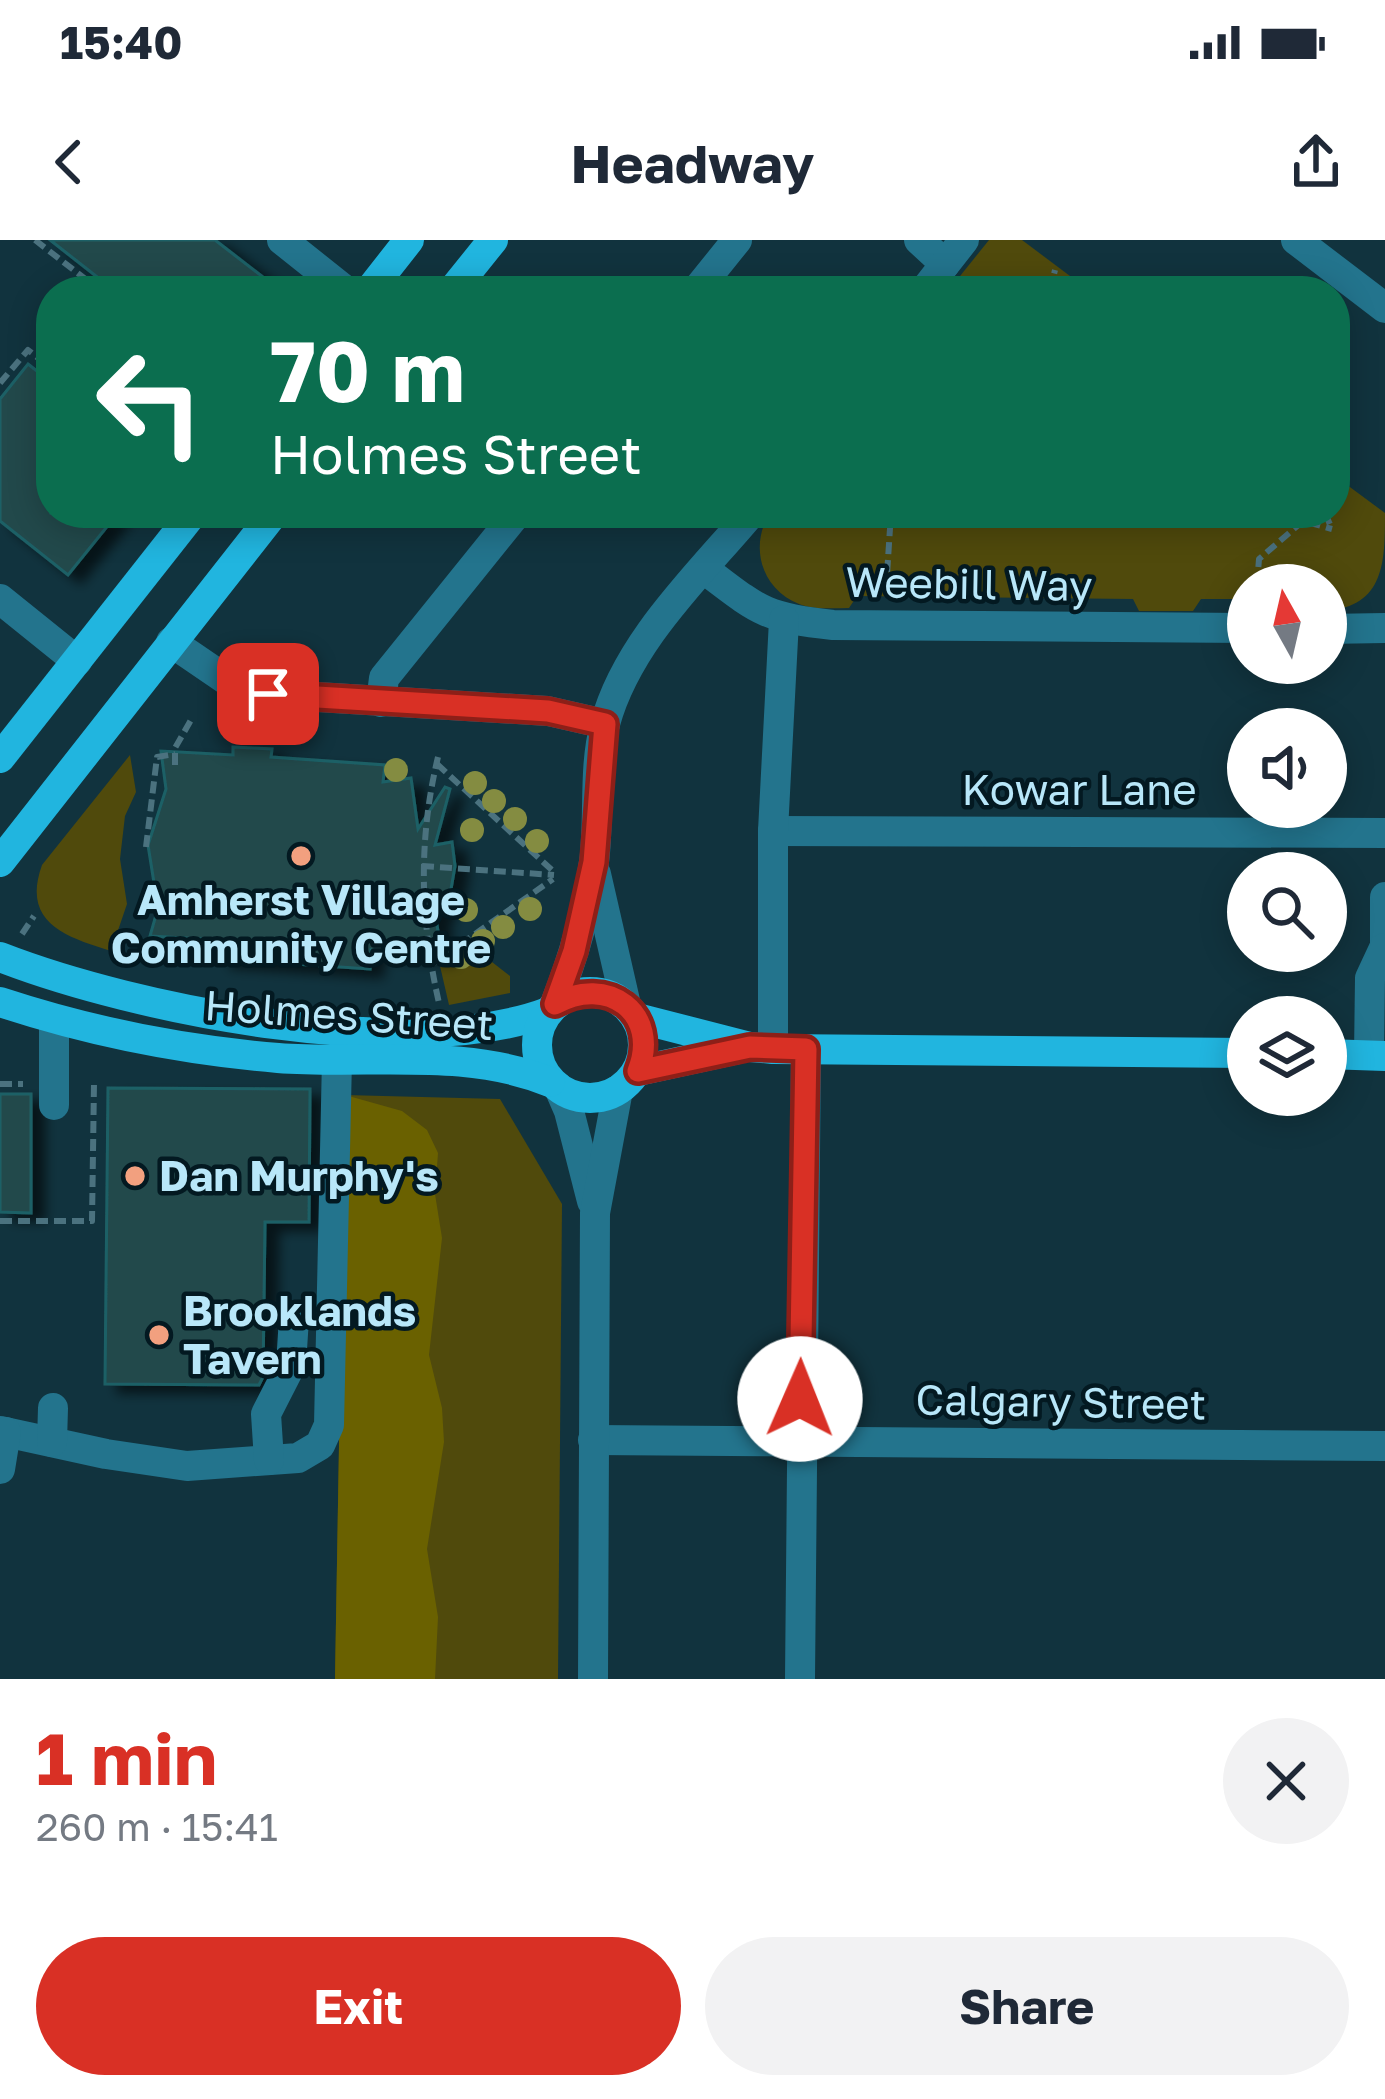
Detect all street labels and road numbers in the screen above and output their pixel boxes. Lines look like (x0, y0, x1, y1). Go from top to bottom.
street label: Weebill Way (845, 556, 1093, 610)
street label: Kowar Lane (962, 764, 1197, 814)
street label: Holmes Street (203, 979, 495, 1049)
street label: Calgary Street (915, 1373, 1207, 1429)

